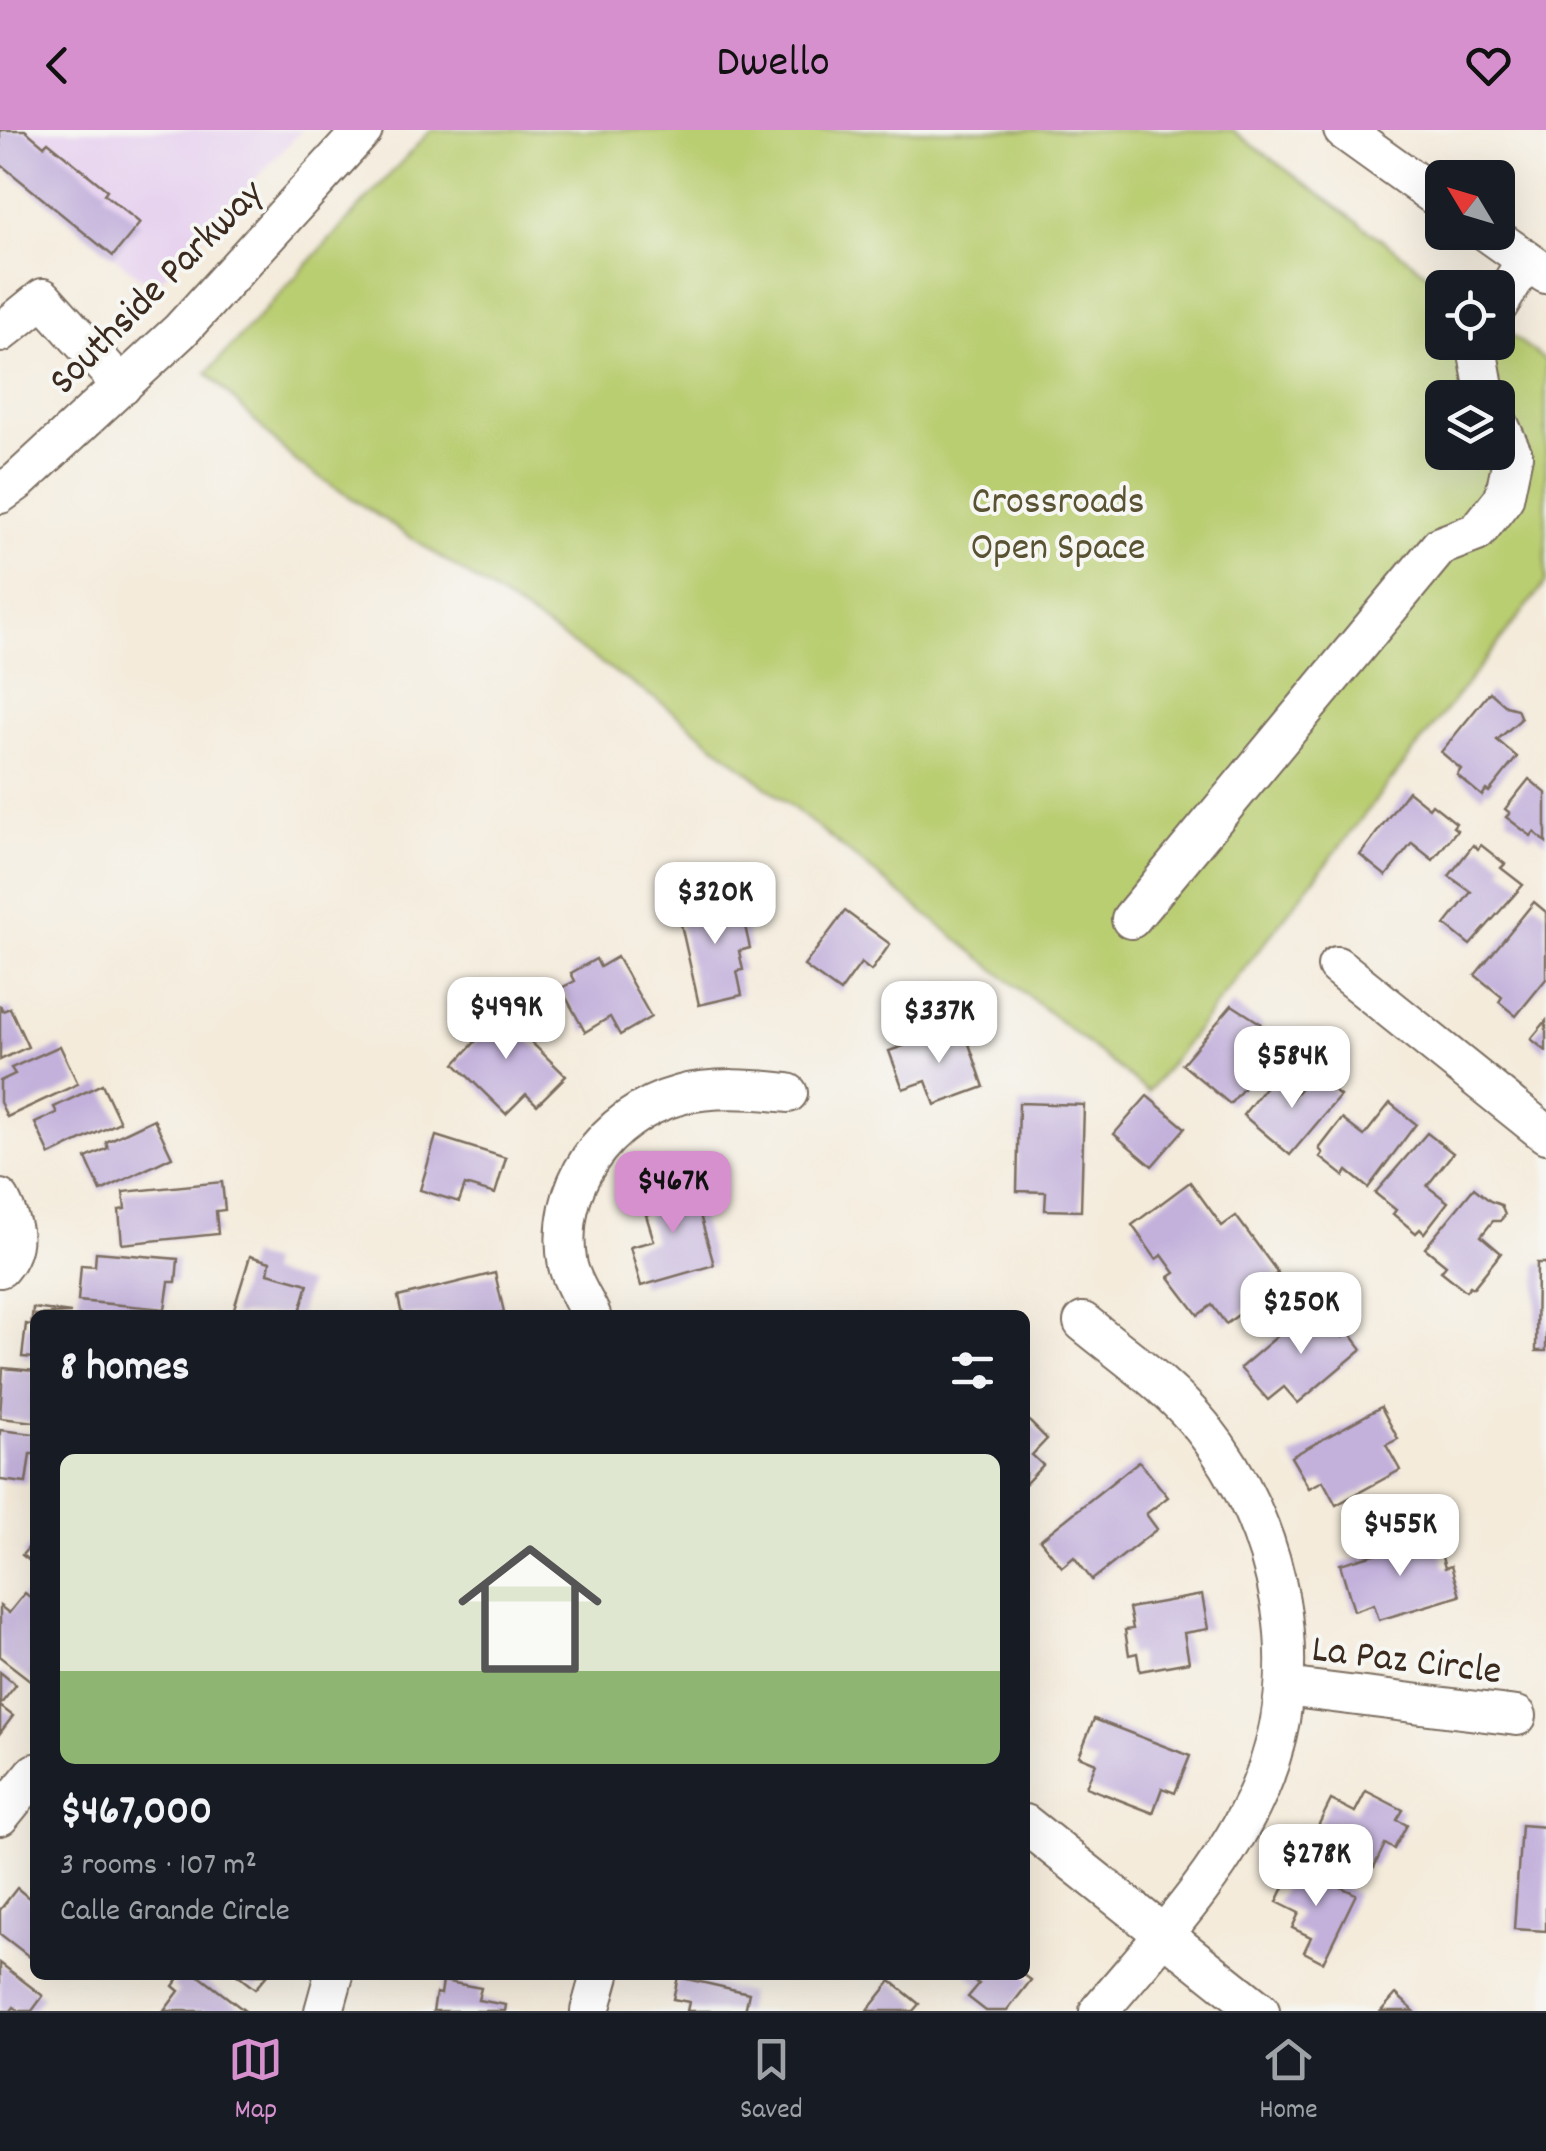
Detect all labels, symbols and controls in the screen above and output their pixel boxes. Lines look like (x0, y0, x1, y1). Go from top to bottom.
text: Dwello (716, 33, 830, 97)
icon: back (30, 38, 85, 93)
icon: heart (1461, 38, 1516, 93)
north arrow (1425, 160, 1515, 250)
map controls (1425, 160, 1515, 470)
street label: Southside Parkway (38, 168, 280, 410)
button: locate (1425, 270, 1515, 360)
button: layers (1425, 380, 1515, 470)
park label: Crossroads Open Space (970, 476, 1146, 579)
pin: $320K (645, 862, 785, 947)
text: $320K (677, 871, 753, 917)
pin: $499K (436, 977, 576, 1062)
pin: $337K (869, 981, 1009, 1066)
text: $499K (469, 986, 543, 1032)
text: $337K (903, 990, 975, 1036)
pin: $584K (1222, 1026, 1362, 1111)
text: $584K (1256, 1035, 1328, 1081)
pin: $467K (603, 1151, 743, 1236)
text: $467K (637, 1160, 709, 1206)
pin: $250K (1231, 1272, 1371, 1357)
text: $250K (1262, 1281, 1340, 1327)
text: 8 homes (60, 1340, 189, 1400)
icon: filters (945, 1343, 1000, 1398)
pin: $455K (1330, 1494, 1470, 1579)
text: $455K (1363, 1503, 1437, 1549)
icon: home (440, 1519, 620, 1699)
street label: La Paz Circle (1308, 1624, 1504, 1703)
text: $467,000 (60, 1784, 212, 1844)
pin: $278K (1246, 1824, 1386, 1909)
text: $278K (1281, 1833, 1351, 1879)
text: 3 rooms · 107 m² (60, 1844, 257, 1890)
text: Calle Grande Circle (60, 1890, 290, 1936)
tab: Map (228, 2032, 283, 2132)
tab: Saved (740, 2032, 803, 2132)
tab: Home (1259, 2032, 1318, 2132)

